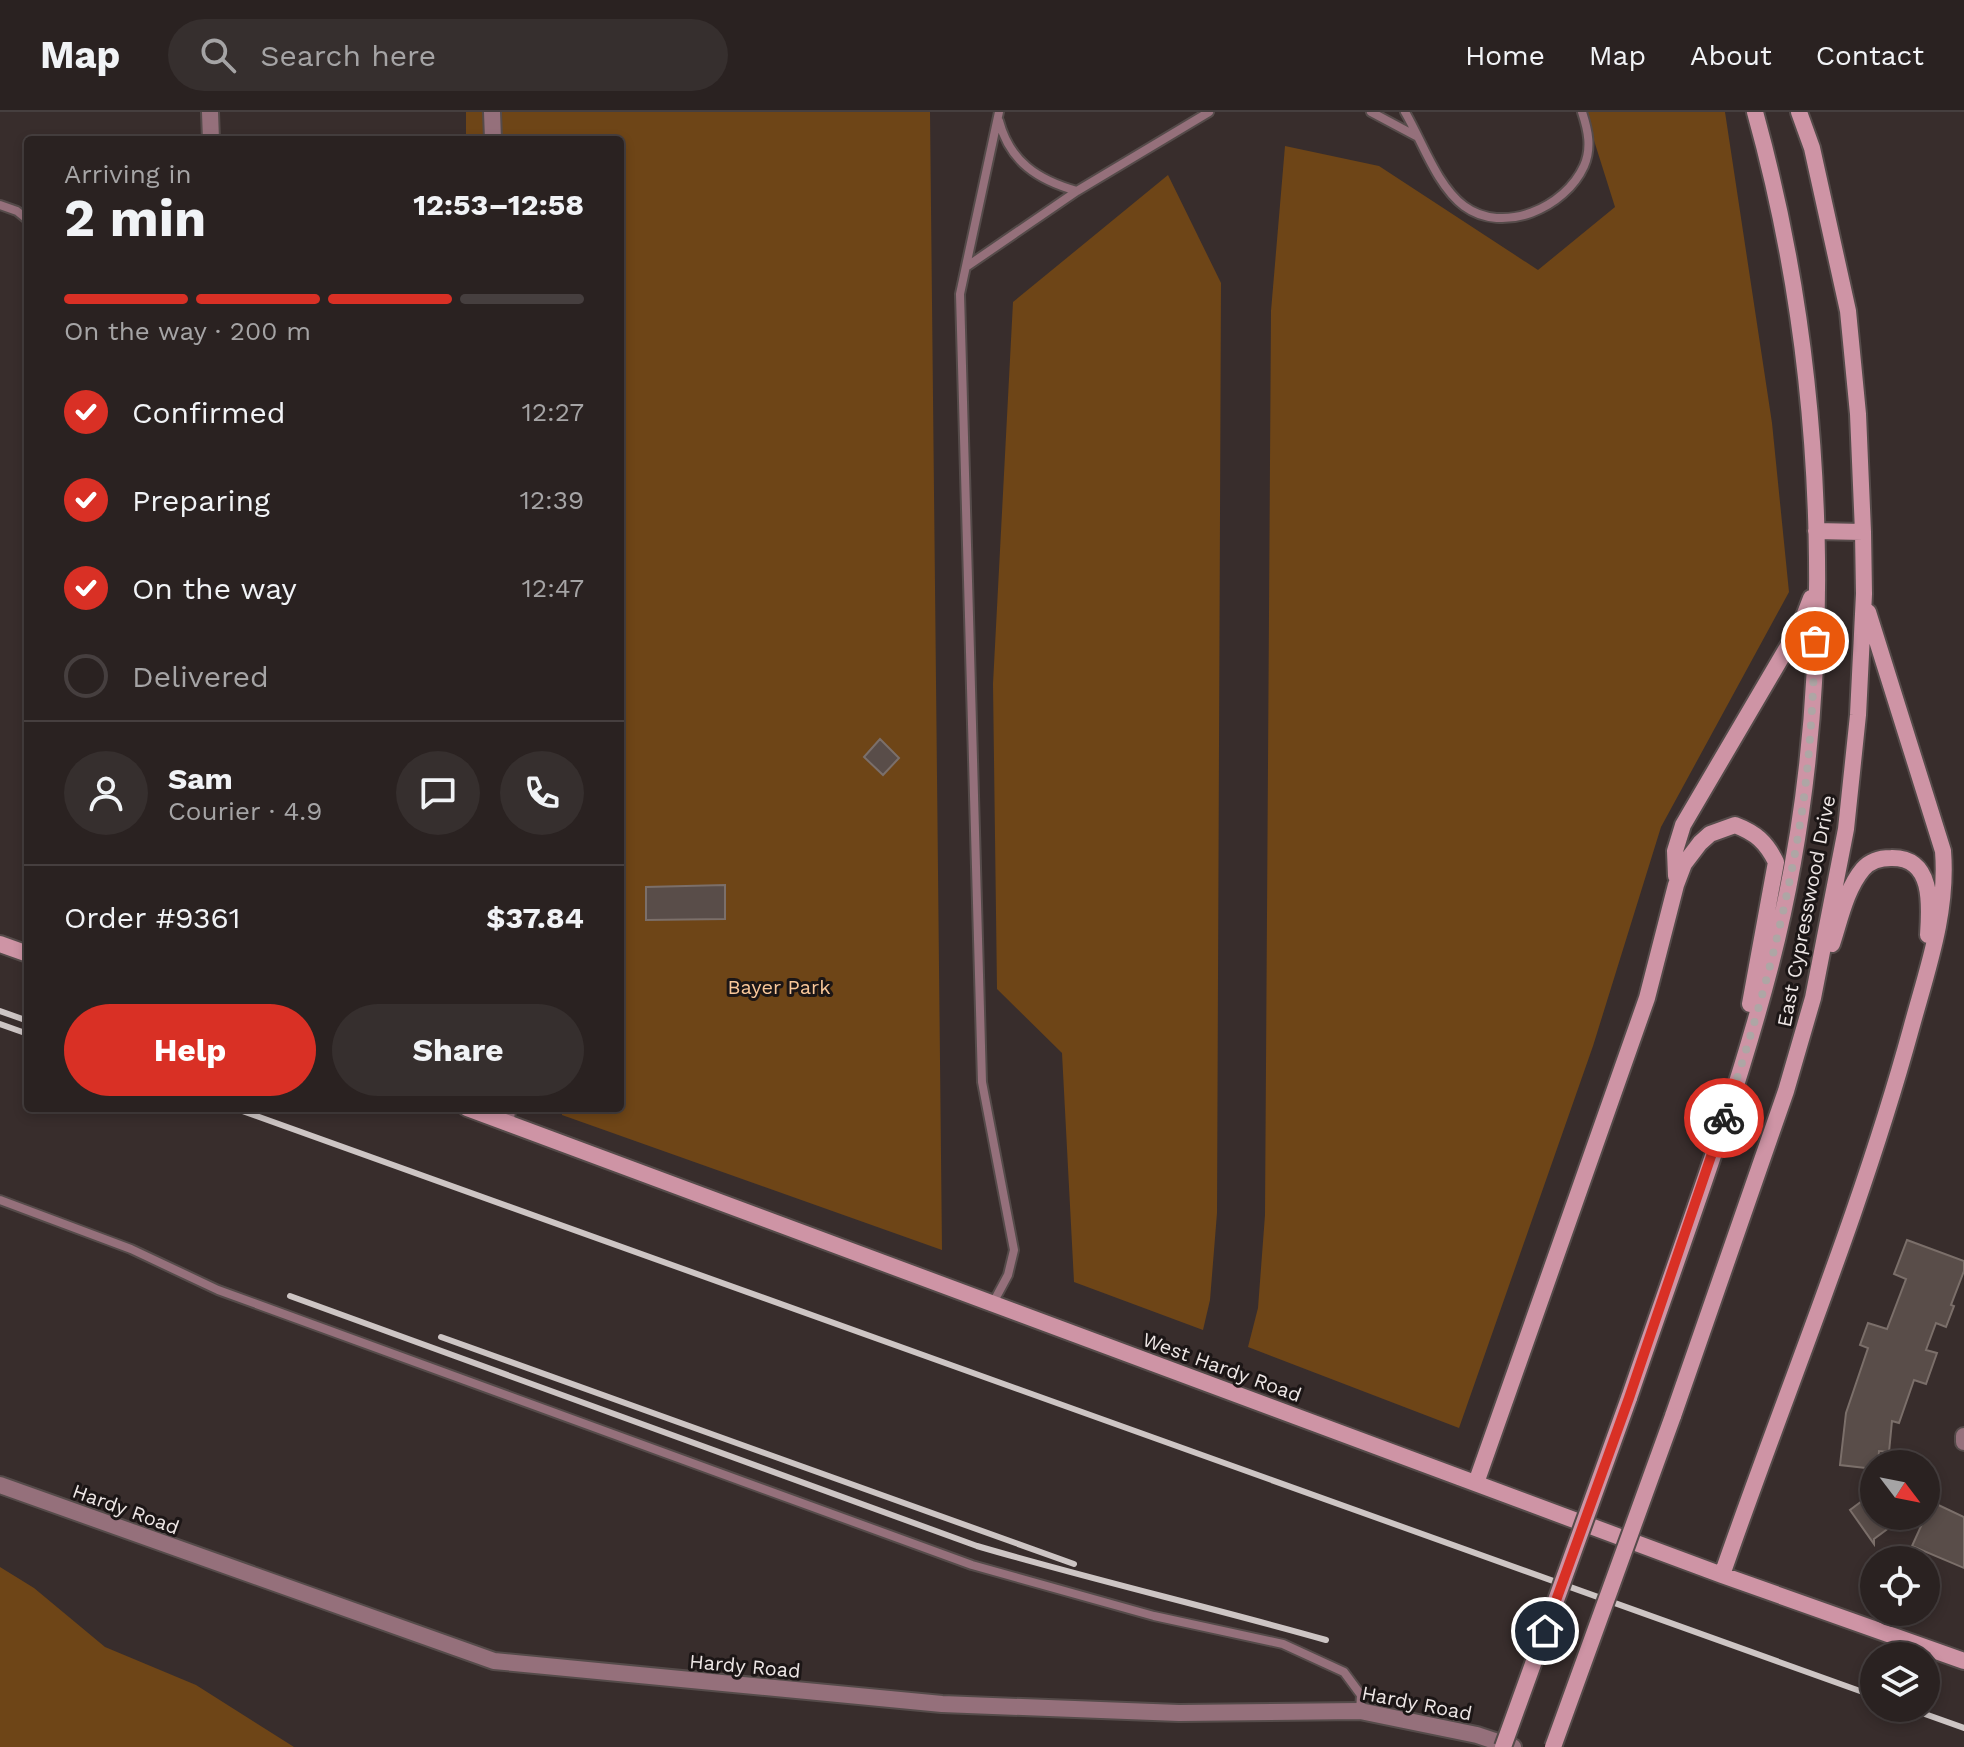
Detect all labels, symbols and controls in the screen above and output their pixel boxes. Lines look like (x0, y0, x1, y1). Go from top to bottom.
search box (168, 19, 728, 91)
text: Map (40, 33, 120, 77)
icon: search (196, 33, 240, 77)
text: Search here (260, 38, 436, 73)
text: Home (1465, 39, 1545, 72)
text: Map (1589, 39, 1646, 72)
text: About (1690, 39, 1772, 72)
text: Contact (1816, 39, 1924, 72)
text: Arriving in (64, 159, 192, 189)
text: 12:53–12:58 (413, 187, 584, 222)
text: 2 min (64, 188, 206, 249)
text: On the way · 200 m (64, 316, 311, 346)
icon: check (64, 390, 108, 434)
text: Confirmed (132, 395, 286, 430)
text: 12:27 (522, 397, 584, 427)
icon: check (64, 478, 108, 522)
text: Preparing (132, 483, 270, 518)
text: 12:39 (520, 485, 584, 515)
icon: check (64, 566, 108, 610)
text: On the way (132, 571, 297, 606)
text: 12:47 (522, 573, 584, 603)
pin (1781, 607, 1849, 675)
icon: bag (1793, 619, 1837, 663)
text: Delivered (132, 659, 269, 694)
button: person (64, 751, 148, 835)
button: chat (396, 751, 480, 835)
button: phone (500, 751, 584, 835)
text: Sam (168, 761, 233, 796)
street label: East Cypresswood Drive (1772, 793, 1840, 1029)
text: Courier · 4.9 (168, 796, 322, 826)
text: Order #9361 (64, 900, 240, 935)
text: $37.84 (486, 900, 584, 935)
park label: Bayer Park (727, 975, 831, 999)
button: Help (64, 1004, 316, 1096)
button: Share (332, 1004, 584, 1096)
courier (1684, 1078, 1764, 1158)
icon: bike (1702, 1096, 1746, 1140)
street label: West Hardy Road (1139, 1327, 1305, 1407)
north arrow (1860, 1450, 1940, 1530)
map controls (1860, 1450, 1940, 1722)
street label: Hardy Road (69, 1479, 183, 1539)
button: locate (1860, 1546, 1940, 1626)
pin (1511, 1597, 1579, 1665)
icon: home (1523, 1609, 1567, 1653)
button: layers (1860, 1642, 1940, 1722)
street label: Hardy Road (688, 1649, 802, 1683)
street label: Hardy Road (1360, 1681, 1474, 1725)

